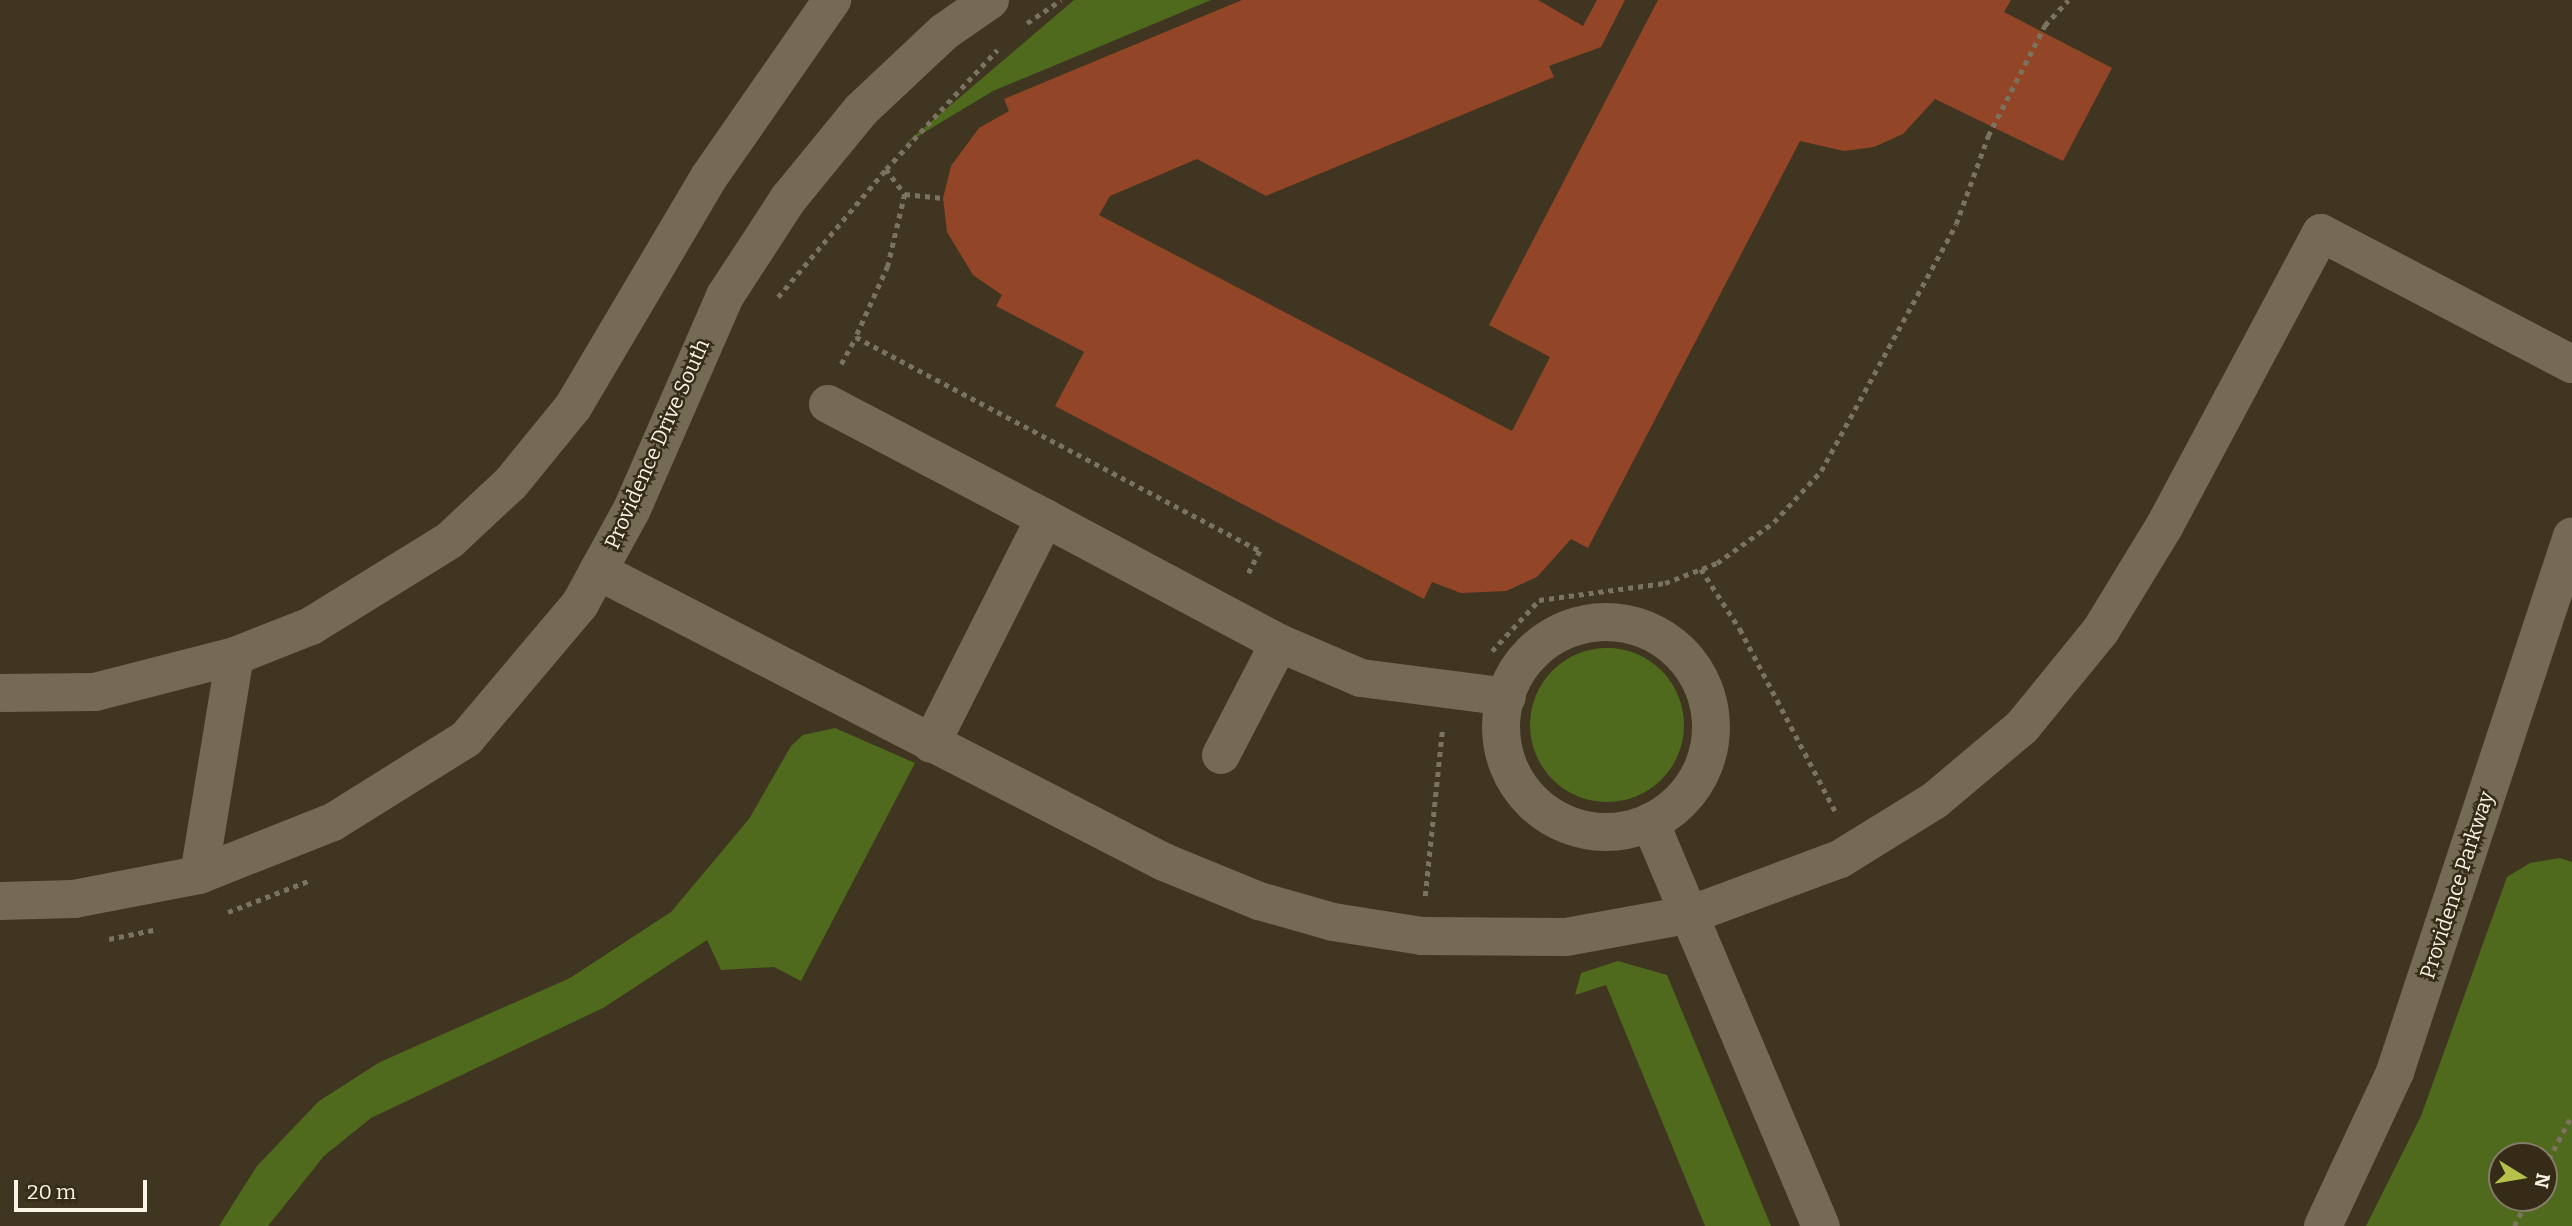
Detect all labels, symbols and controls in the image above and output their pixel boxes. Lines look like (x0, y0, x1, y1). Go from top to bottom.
street label: Providence Drive South (599, 335, 715, 553)
street label: Providence Parkway (2415, 788, 2499, 982)
north arrow (2488, 1142, 2558, 1212)
scale bar (18, 1166, 150, 1210)
text: N (2529, 1171, 2555, 1190)
text: 20 m (27, 1179, 76, 1205)

